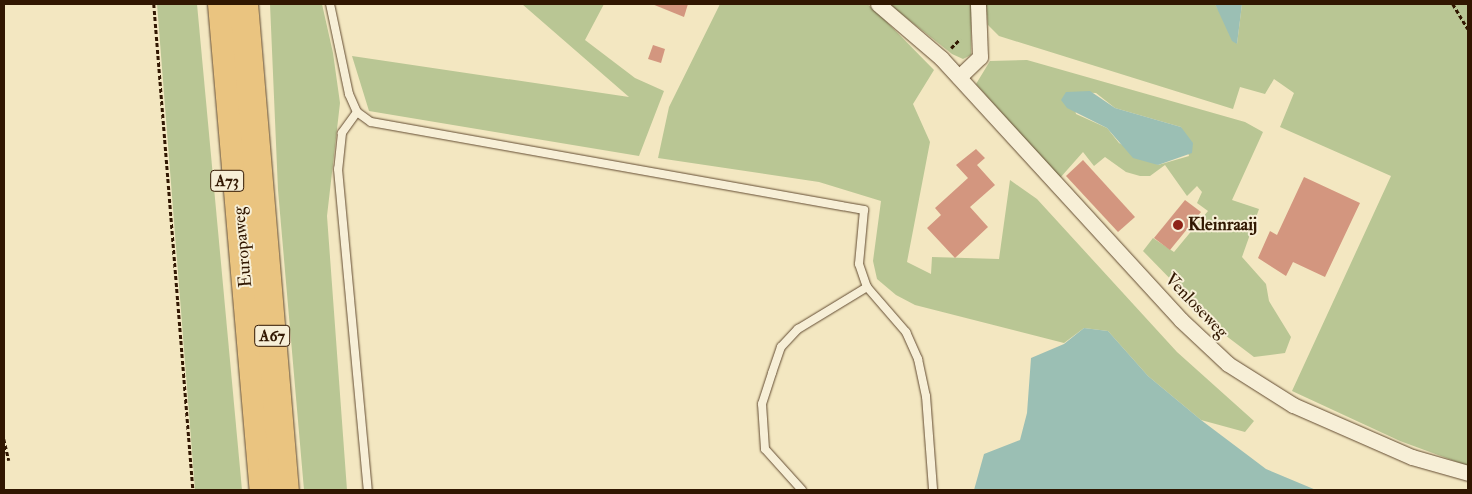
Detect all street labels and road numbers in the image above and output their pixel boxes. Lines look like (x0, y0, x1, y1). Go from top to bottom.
road number: A73 (210, 168, 244, 195)
street label: Europaweg (229, 206, 257, 288)
street label: Venloseweg (1160, 269, 1232, 343)
road number: A67 (253, 322, 291, 350)

